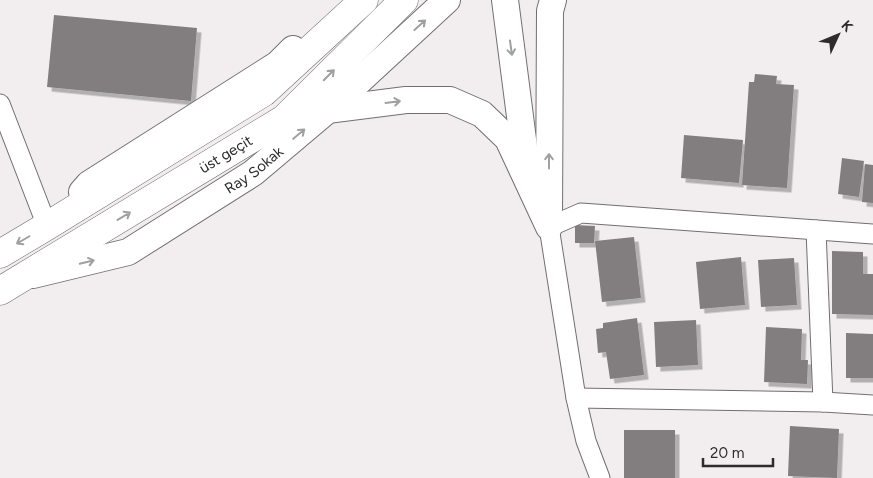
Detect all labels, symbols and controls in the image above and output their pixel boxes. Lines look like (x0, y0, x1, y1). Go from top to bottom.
north arrow (813, 10, 863, 60)
text: K (838, 17, 857, 36)
one-way arrow (413, 19, 426, 31)
one-way arrow (506, 40, 516, 56)
one-way arrow (323, 68, 335, 81)
one-way arrow (385, 97, 401, 107)
one-way arrow (292, 129, 305, 140)
street label: üst geçit (196, 131, 256, 177)
street label: Ray Sokak (221, 142, 287, 198)
one-way arrow (544, 153, 554, 170)
one-way arrow (117, 210, 131, 220)
one-way arrow (16, 235, 31, 245)
one-way arrow (79, 257, 95, 266)
scale bar (703, 436, 773, 468)
text: 20 m (710, 444, 744, 462)

